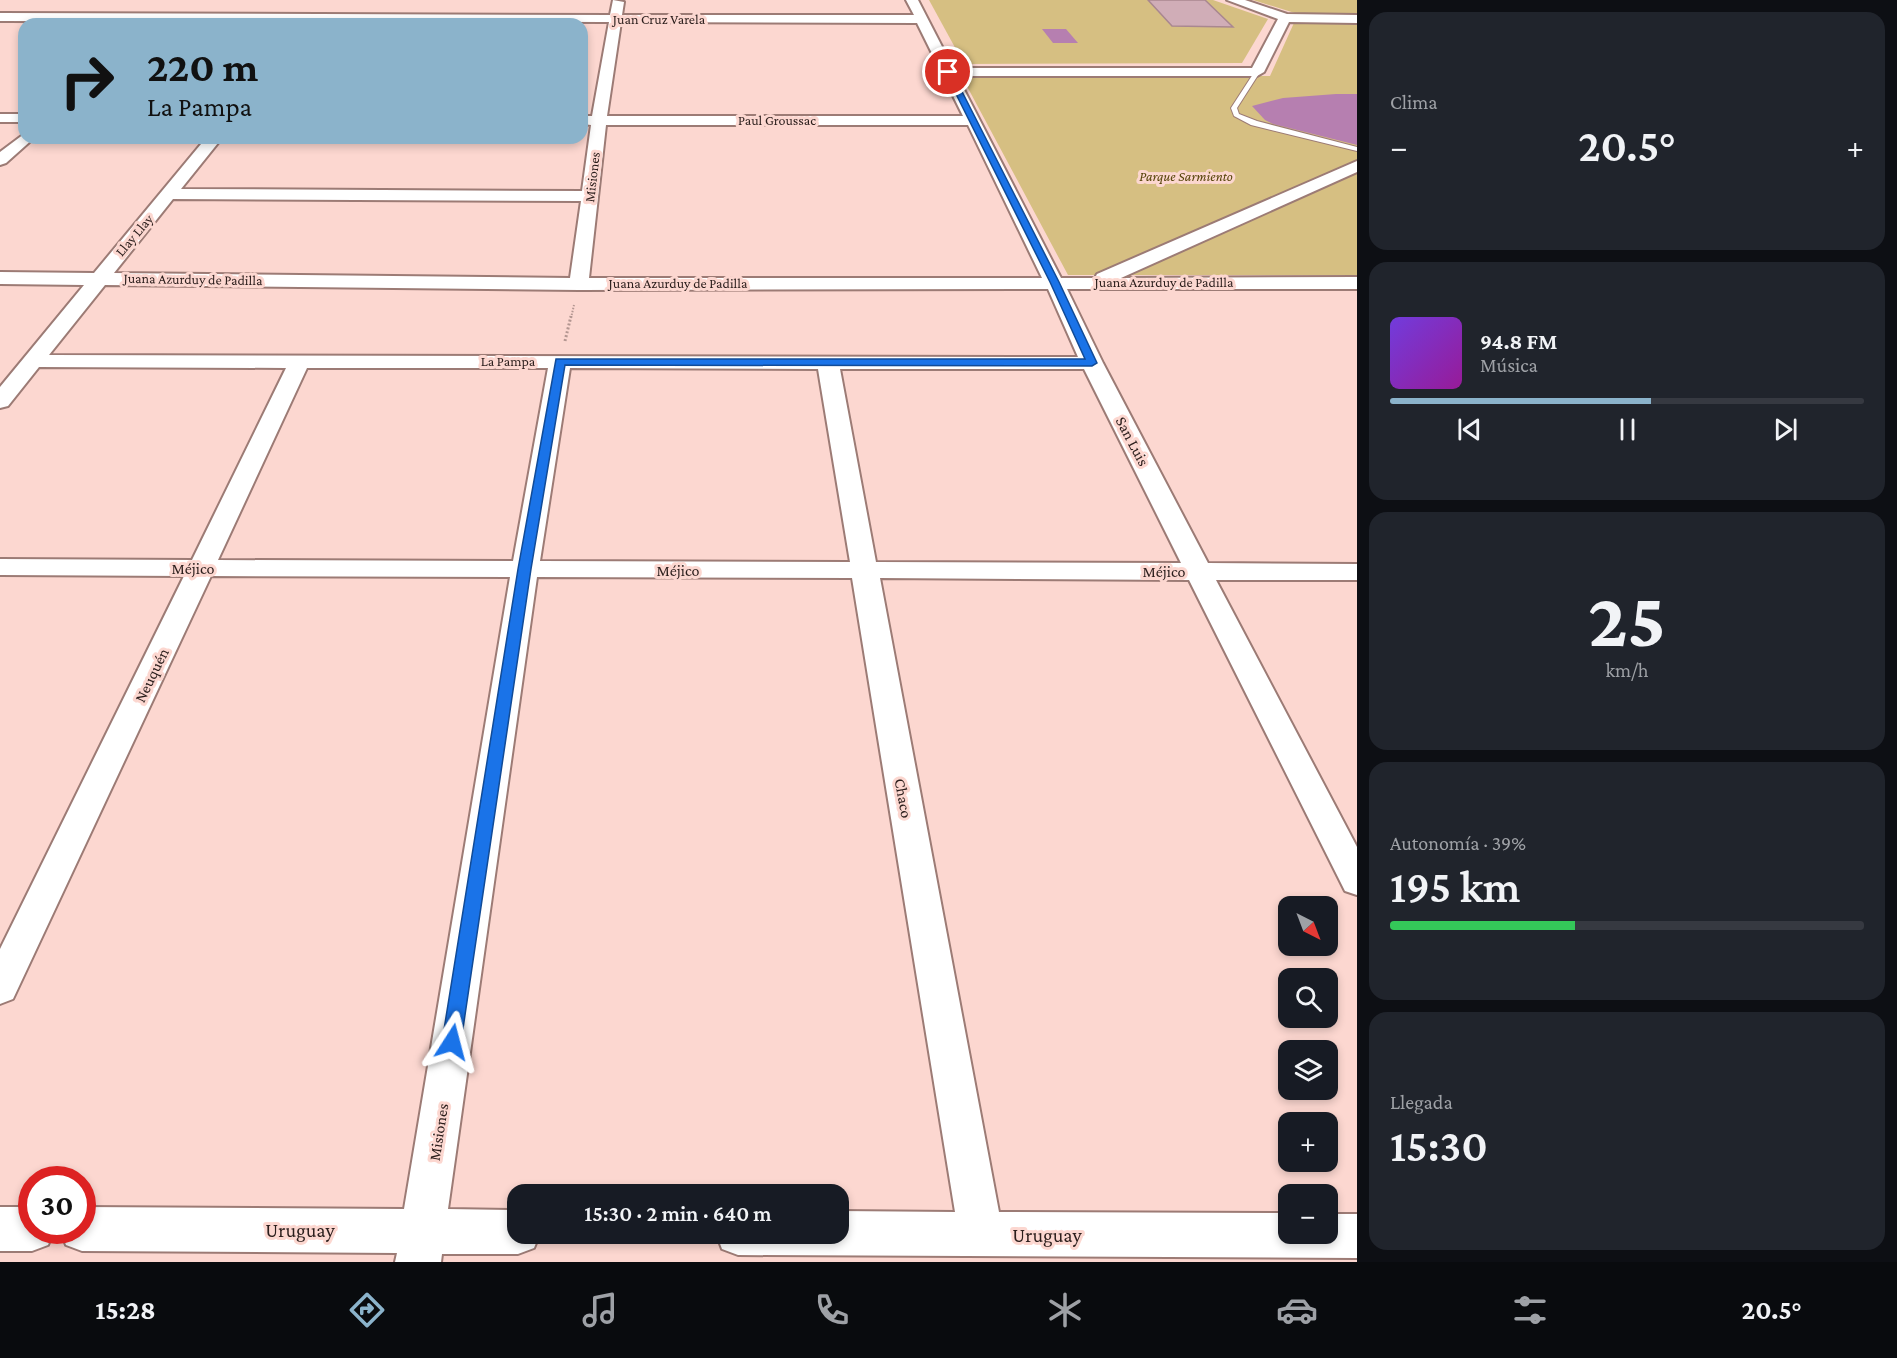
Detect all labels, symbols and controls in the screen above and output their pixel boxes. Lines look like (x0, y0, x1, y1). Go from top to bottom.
street label: Juan Cruz Varela (611, 11, 706, 27)
icon: right (48, 42, 126, 120)
text: 220 m (147, 43, 258, 90)
pin (922, 46, 973, 97)
icon: arrive (931, 55, 964, 88)
text: Clima (1390, 91, 1438, 113)
text: La Pampa (147, 92, 252, 122)
street label: Paul Groussac (738, 112, 816, 128)
text: 20.5° (1578, 121, 1676, 171)
text: − (1390, 128, 1407, 165)
text: + (1847, 128, 1864, 165)
street label: Misiones (581, 151, 603, 203)
park label: Parque Sarmiento (1139, 168, 1233, 184)
street label: Llay Llay (112, 210, 156, 259)
street label: Juana Azurduy de Padilla (121, 270, 263, 288)
street label: Juana Azurduy de Padilla (1093, 274, 1234, 290)
street label: Juana Azurduy de Padilla (607, 275, 748, 291)
text: 94.8 FM (1480, 329, 1557, 354)
street label: La Pampa (481, 353, 536, 369)
text: Música (1480, 354, 1538, 376)
icon: previous (1453, 413, 1486, 446)
icon: pause (1611, 413, 1644, 446)
icon: next (1769, 413, 1802, 446)
street label: San Luis (1113, 414, 1153, 469)
street label: Méjico (172, 560, 215, 578)
street label: Méjico (657, 562, 700, 580)
street label: Méjico (1143, 563, 1186, 581)
text: 25 (1588, 576, 1666, 663)
street label: Neuquén (131, 645, 173, 706)
text: km/h (1605, 659, 1649, 681)
street label: Chaco (892, 777, 915, 819)
text: Autonomía · 39% (1390, 832, 1526, 854)
text: 195 km (1390, 862, 1520, 912)
north arrow (1278, 896, 1338, 956)
map controls (1278, 896, 1338, 1244)
button: search (1278, 968, 1338, 1028)
position arrow (420, 1010, 484, 1074)
button: layers (1278, 1040, 1338, 1100)
text: Llegada (1390, 1091, 1453, 1113)
street label: Misiones (426, 1102, 451, 1162)
button: + (1278, 1112, 1338, 1172)
text: 15:30 (1390, 1121, 1488, 1171)
speed limit sign: 30 (18, 1166, 96, 1244)
button: − (1278, 1184, 1338, 1244)
text: 15:30 · 2 min · 640 m (584, 1201, 772, 1226)
street label: Uruguay (265, 1219, 335, 1242)
street label: Uruguay (1012, 1224, 1082, 1247)
icon: directions (346, 1289, 388, 1331)
icon: music (579, 1289, 621, 1331)
icon: phone (811, 1289, 853, 1331)
icon: climate (1044, 1289, 1086, 1331)
icon: car (1276, 1289, 1318, 1331)
icon: filters (1509, 1289, 1551, 1331)
text: 15:28 (95, 1295, 156, 1325)
text: 20.5° (1742, 1295, 1802, 1325)

